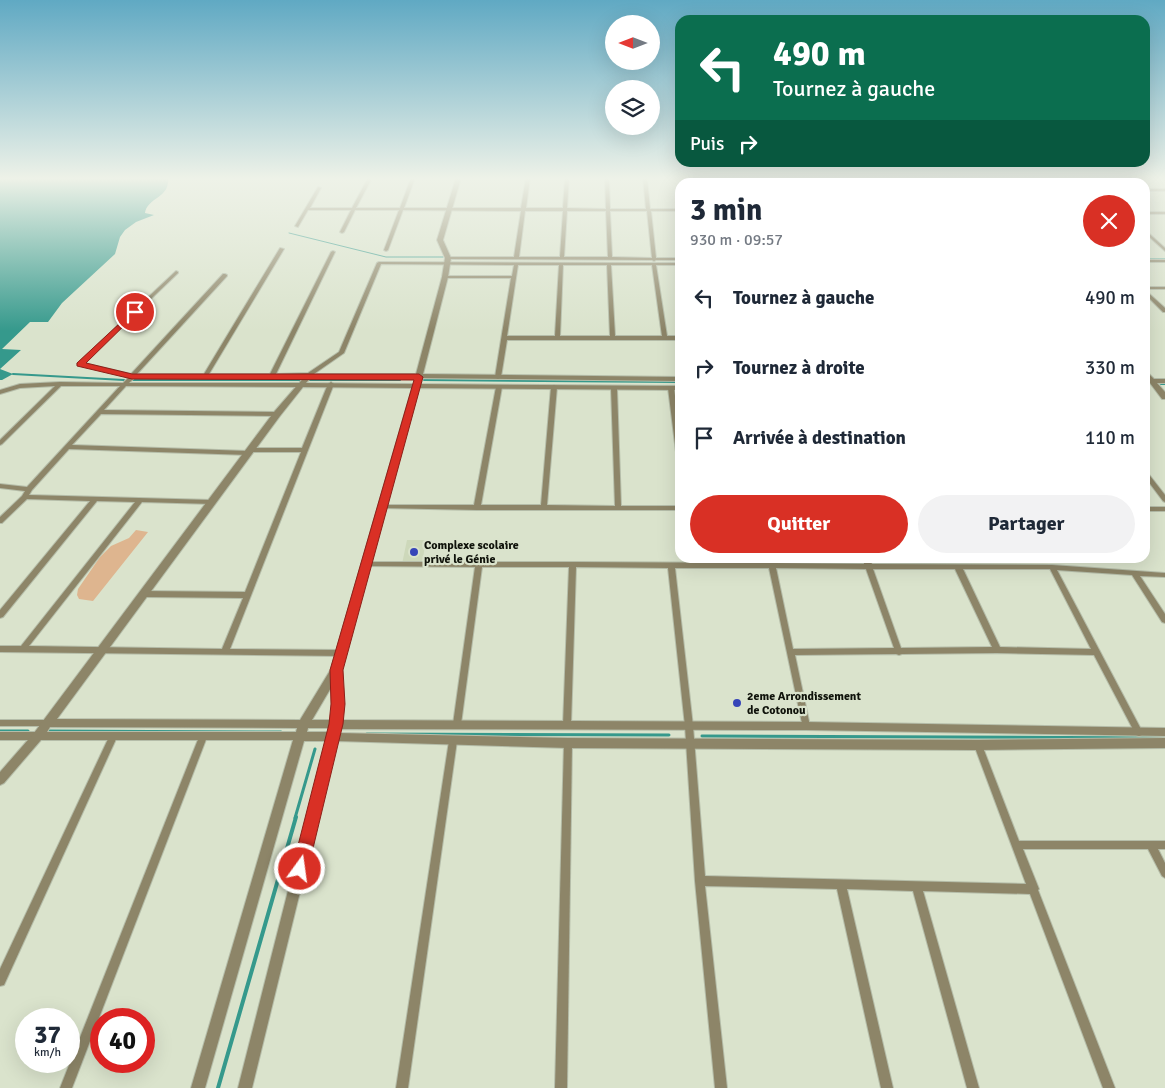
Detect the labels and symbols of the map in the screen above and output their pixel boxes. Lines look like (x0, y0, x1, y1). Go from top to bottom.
north arrow (605, 15, 660, 70)
pin (114, 291, 156, 333)
place label: Complexe scolaire privé le Génie (424, 538, 519, 567)
marker: Complexe scolaire privé le Génie (408, 546, 420, 558)
place label: 2eme Arrondissement de Cotonou (747, 689, 861, 718)
marker: 2eme Arrondissement de Cotonou (731, 697, 743, 709)
position arrow (273, 842, 325, 894)
speed limit sign: 40 (90, 1008, 155, 1073)

